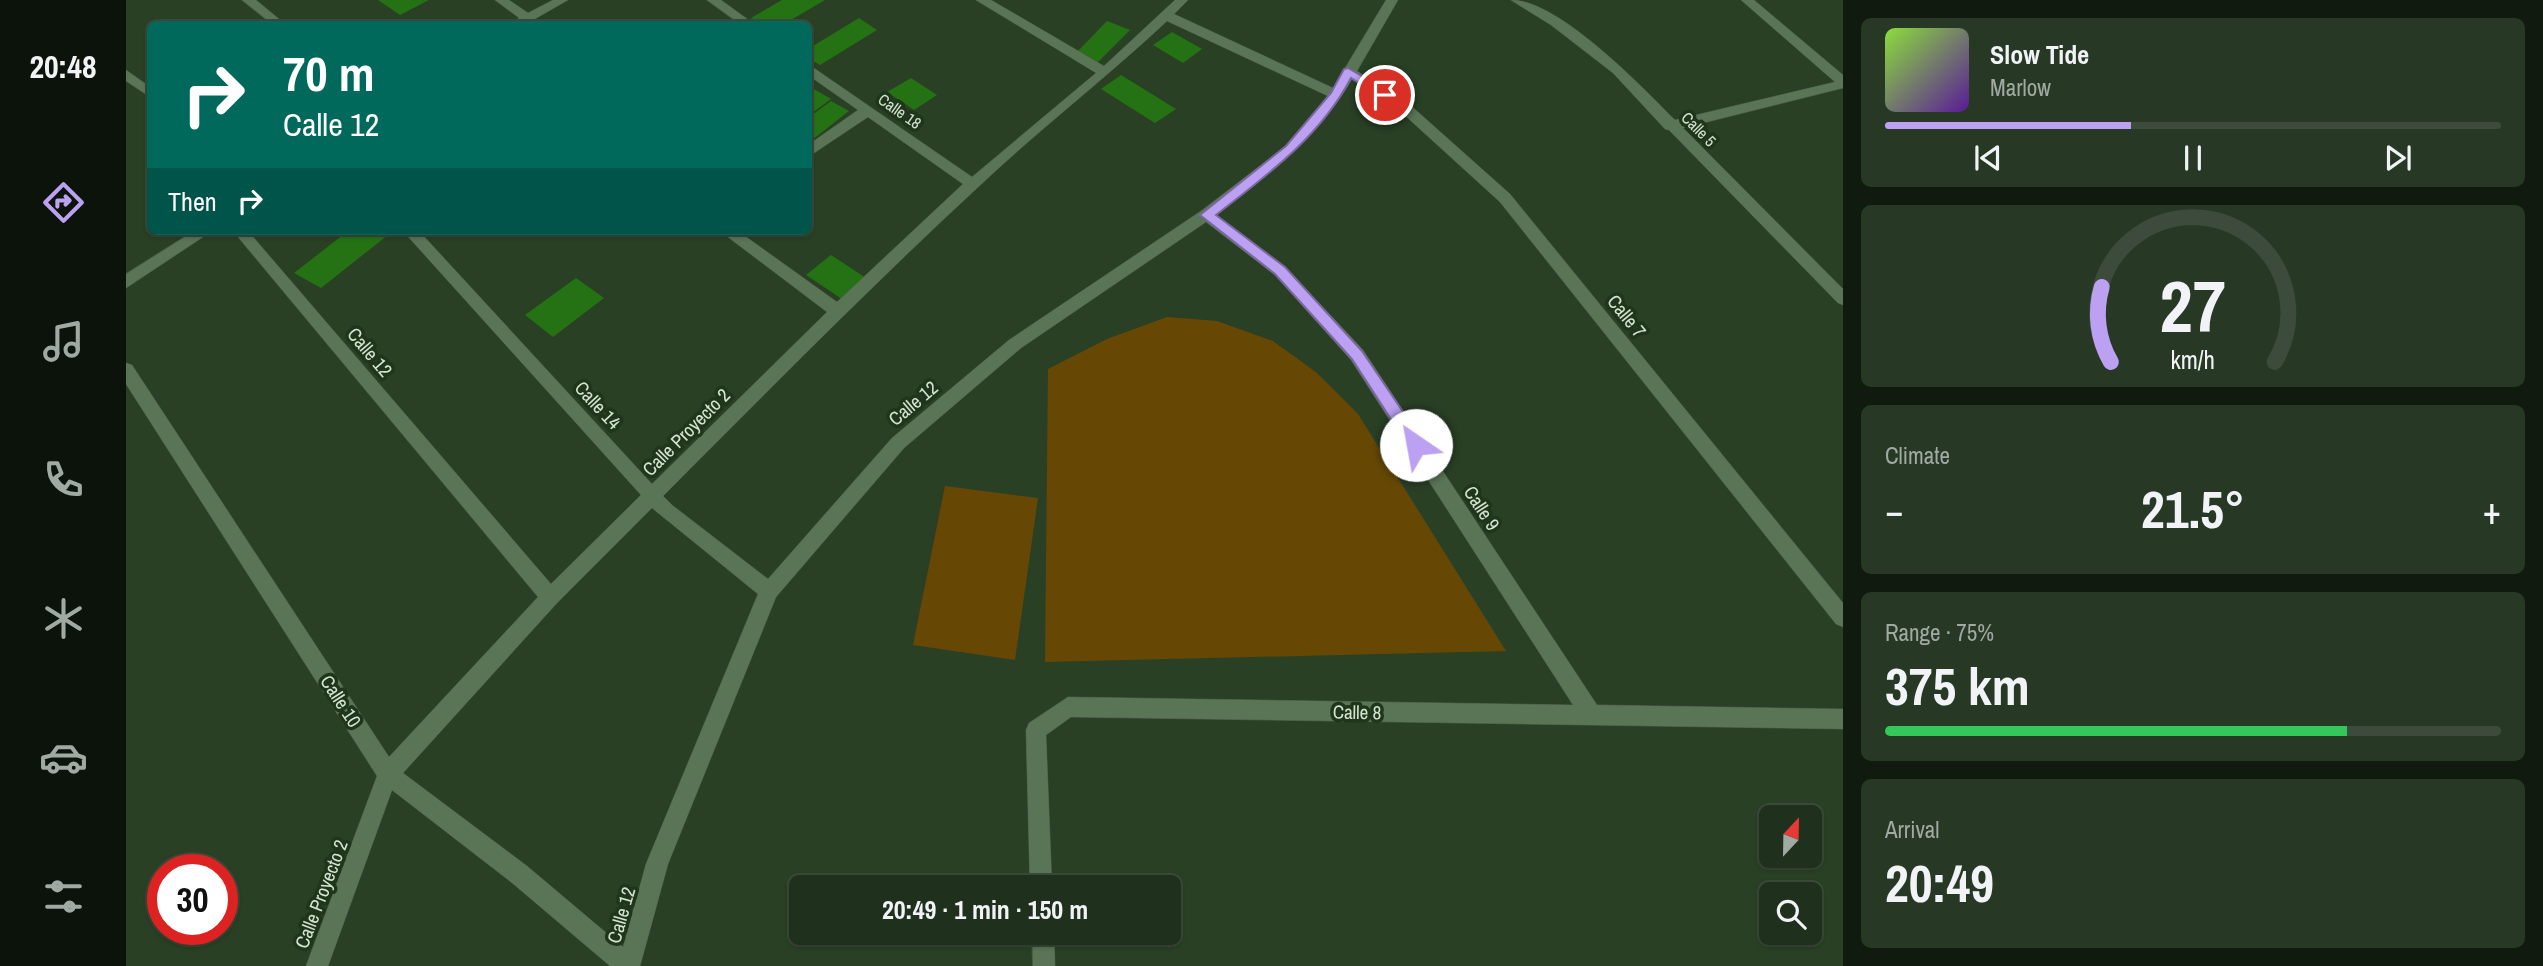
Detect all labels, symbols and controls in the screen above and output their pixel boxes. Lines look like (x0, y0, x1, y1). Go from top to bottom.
text: Slow Tide (1990, 37, 2089, 72)
text: 70 m (283, 40, 375, 106)
text: 20:48 (29, 45, 97, 88)
icon: right (168, 49, 259, 140)
pin (1355, 65, 1415, 125)
text: Marlow (1990, 72, 2051, 103)
icon: arrive (1366, 76, 1404, 114)
street label: Calle 18 (874, 88, 926, 134)
text: Calle 12 (283, 103, 379, 146)
street label: Calle 5 (1677, 107, 1721, 151)
icon: previous (1969, 139, 2007, 177)
icon: pause (2174, 139, 2212, 177)
icon: next (2379, 139, 2417, 177)
icon: directions (39, 178, 88, 227)
icon: right (231, 182, 269, 220)
text: Then (168, 184, 217, 219)
text: 27 (2160, 257, 2226, 355)
street label: Calle 7 (1602, 289, 1653, 343)
icon: music (39, 317, 88, 366)
street label: Calle 12 (342, 322, 398, 382)
text: km/h (2171, 343, 2215, 377)
street label: Calle 14 (569, 375, 627, 435)
street label: Calle 12 (883, 375, 943, 431)
street label: Calle Proyecto 2 (636, 382, 736, 482)
position arrow (1379, 408, 1453, 482)
text: Climate (1885, 440, 1950, 471)
icon: phone (39, 455, 88, 504)
text: 21.5° (2141, 474, 2245, 544)
street label: Calle 9 (1458, 481, 1506, 535)
text: − (1885, 485, 1903, 536)
text: + (2483, 485, 2501, 536)
icon: climate (39, 594, 88, 643)
text: Range · 75% (1885, 617, 1994, 648)
text: 375 km (1885, 651, 2030, 721)
street label: Calle 10 (315, 670, 367, 732)
street label: Calle 8 (1333, 699, 1381, 725)
icon: car (39, 733, 88, 782)
north arrow (1759, 805, 1822, 868)
map controls (1759, 805, 1822, 945)
text: Arrival (1885, 814, 1940, 845)
street label: Calle Proyecto 2 (288, 836, 354, 952)
text: 20:49 (1885, 848, 1994, 918)
speed limit sign: 30 (147, 854, 238, 945)
icon: filters (39, 872, 88, 921)
button: search (1759, 882, 1822, 945)
street label: Calle 12 (601, 884, 641, 946)
text: 20:49 · 1 min · 150 m (882, 892, 1088, 927)

